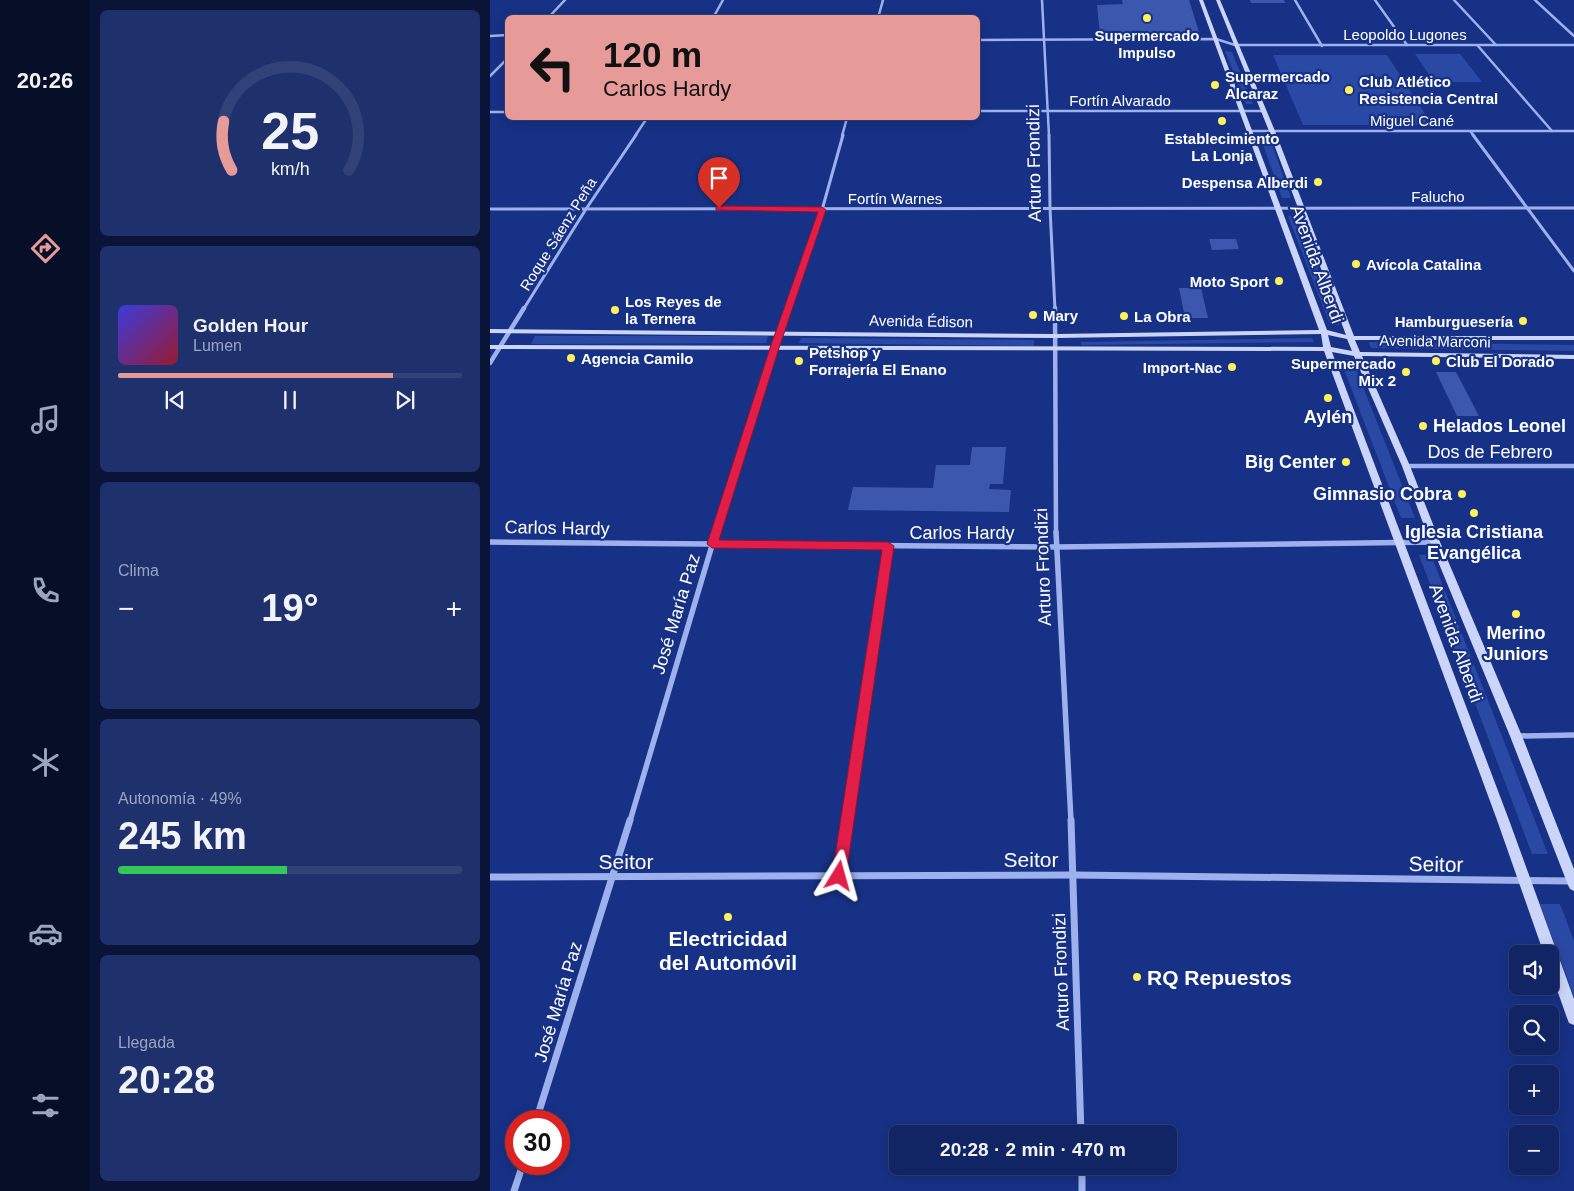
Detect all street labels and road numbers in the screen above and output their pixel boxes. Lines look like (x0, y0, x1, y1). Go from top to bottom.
street label: Leopoldo Lugones (1343, 26, 1467, 43)
street label: Fortín Alvarado (1069, 92, 1171, 109)
street label: Arturo Frondizi (1023, 104, 1045, 222)
street label: Miguel Cané (1370, 112, 1454, 129)
street label: Roque Sáenz Peña (516, 174, 600, 294)
street label: Falucho (1411, 188, 1465, 205)
street label: Fortín Warnes (848, 190, 942, 207)
street label: Avenida Alberdi (1286, 202, 1348, 326)
street label: Avenida Édison (869, 312, 973, 330)
street label: Avenida Marconi (1379, 332, 1491, 350)
street label: Dos de Febrero (1427, 442, 1553, 462)
street label: Arturo Frondizi (1031, 508, 1055, 626)
street label: Carlos Hardy (504, 517, 610, 539)
street label: Carlos Hardy (909, 523, 1015, 543)
street label: José María Paz (648, 551, 704, 677)
street label: Avenida Alberdi (1425, 581, 1487, 705)
street label: Seitor (1004, 848, 1058, 871)
street label: Seitor (599, 850, 653, 873)
street label: Seitor (1408, 852, 1464, 876)
street label: Arturo Frondizi (1049, 913, 1073, 1031)
street label: José María Paz (530, 939, 586, 1065)

